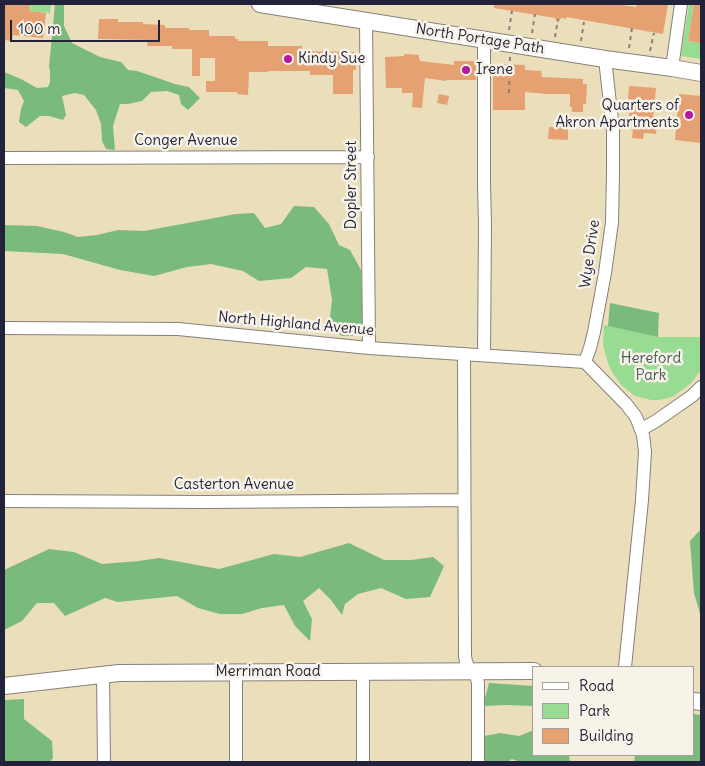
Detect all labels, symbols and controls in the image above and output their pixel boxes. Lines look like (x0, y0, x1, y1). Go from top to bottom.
scale bar (12, 10, 162, 42)
text: 100 m (18, 19, 60, 38)
street label: North Portage Path (414, 20, 546, 58)
place label: Kindy Sue (298, 50, 365, 68)
marker: Kindy Sue (282, 53, 294, 65)
place label: Irene (476, 61, 513, 79)
marker: Irene (460, 64, 472, 76)
place label: Quarters of Akron Apartments (555, 97, 679, 132)
marker: Quarters of Akron Apartments (683, 109, 695, 121)
street label: Conger Avenue (134, 132, 238, 150)
street label: Dopler Street (343, 141, 361, 229)
street label: Wye Drive (576, 219, 604, 289)
street label: North Highland Avenue (217, 308, 375, 340)
park label: Hereford Park (621, 350, 681, 385)
street label: Casterton Avenue (174, 476, 294, 494)
street label: Merriman Road (216, 663, 320, 681)
legend (532, 666, 695, 756)
text: Road (579, 676, 614, 695)
text: Park (579, 701, 610, 720)
text: Building (579, 726, 634, 745)

